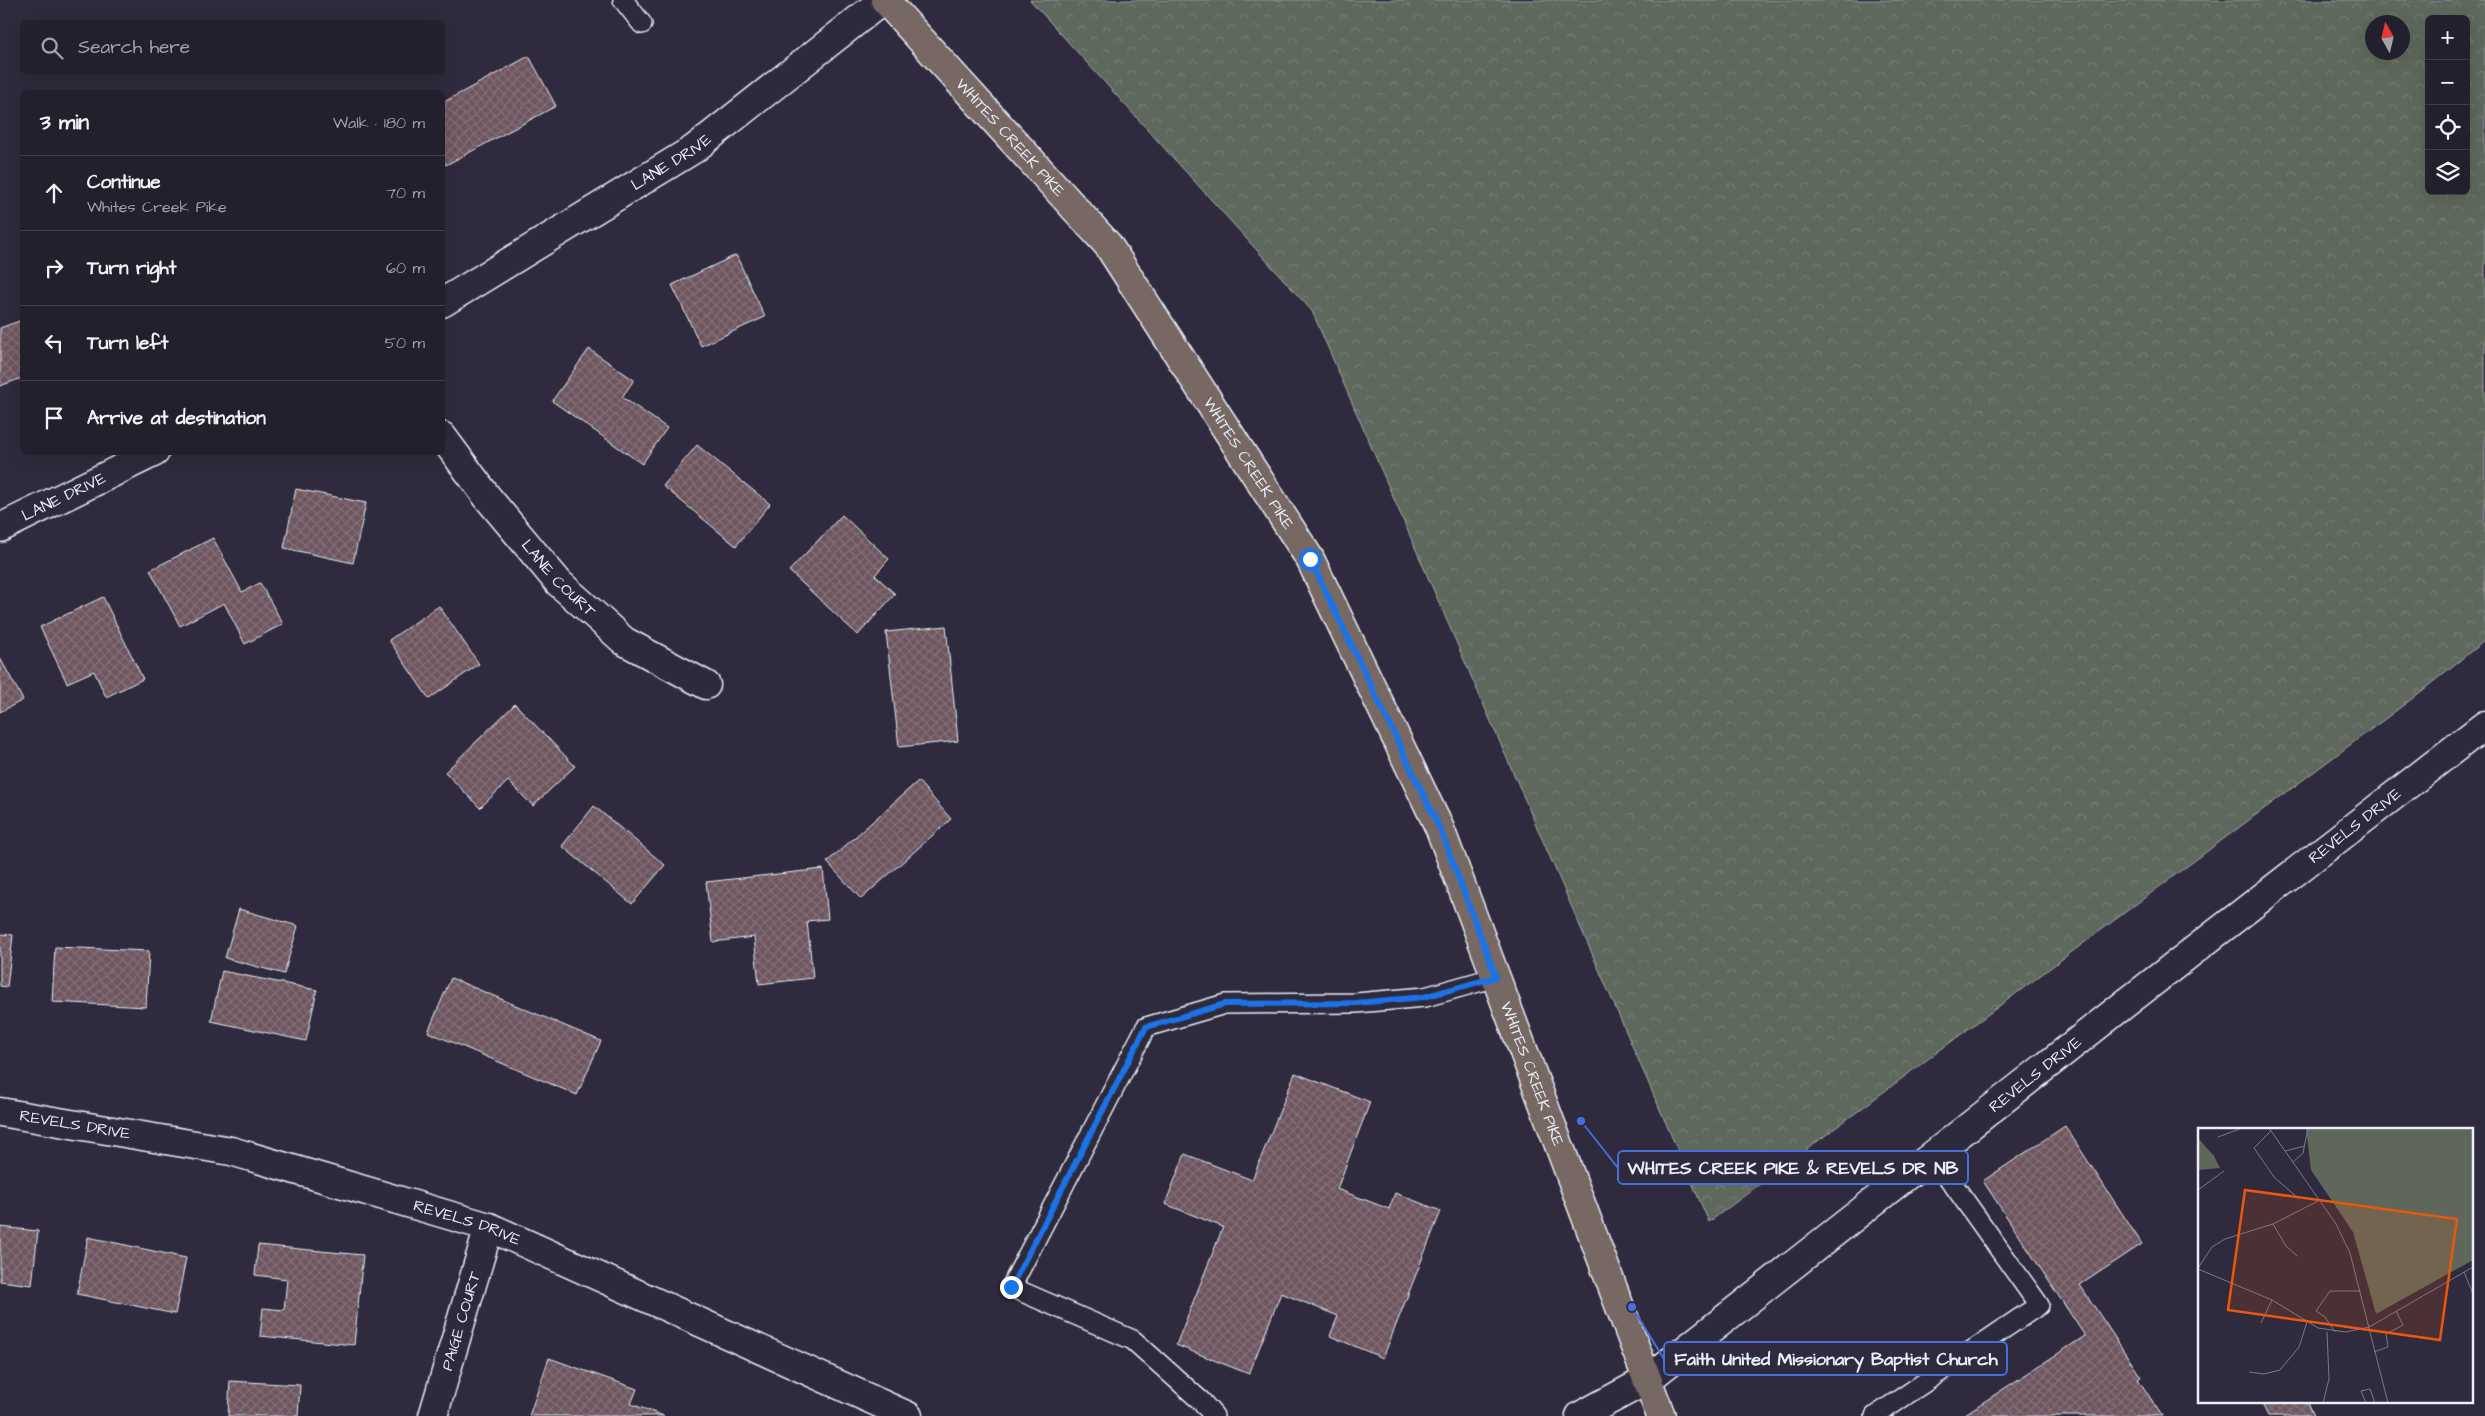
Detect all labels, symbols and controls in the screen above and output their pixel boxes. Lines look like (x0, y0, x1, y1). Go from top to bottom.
north arrow (2365, 15, 2410, 60)
map controls (2425, 15, 2470, 195)
button: + (2425, 15, 2470, 60)
search box (20, 20, 445, 75)
icon: search (38, 34, 66, 62)
text: Search here (78, 34, 190, 61)
button: − (2425, 60, 2470, 105)
street label: WHITES CREEK PIKE (951, 74, 1070, 202)
button: locate (2425, 105, 2470, 150)
text: 3 min (40, 108, 89, 137)
text: Walk · 180 m (333, 112, 425, 134)
street label: LANE DRIVE (627, 128, 716, 196)
button: layers (2425, 150, 2470, 195)
text: Continue (87, 169, 161, 196)
icon: ahead (40, 179, 68, 207)
text: 70 m (386, 182, 425, 204)
text: Whites Creek Pike (87, 196, 227, 218)
icon: right (40, 254, 68, 282)
text: Turn right (87, 255, 176, 282)
text: 60 m (386, 257, 425, 279)
icon: left (40, 329, 68, 357)
text: Turn left (87, 330, 168, 357)
text: 50 m (385, 332, 425, 354)
street label: WHITES CREEK PIKE (1198, 393, 1299, 534)
icon: arrive (40, 404, 68, 432)
text: Arrive at destination (87, 405, 266, 432)
street label: LANE DRIVE (18, 467, 110, 527)
street label: LANE COURT (516, 535, 601, 622)
route start (1299, 548, 1322, 571)
street label: REVELS DRIVE (2304, 783, 2406, 869)
street label: WHITES CREEK PIKE (1495, 999, 1570, 1150)
street label: REVELS DRIVE (1984, 1031, 2086, 1118)
street label: REVELS DRIVE (18, 1104, 132, 1145)
inset map (2198, 1128, 2472, 1404)
callout: WHITES CREEK PIKE & REVELS DR NB (1618, 1151, 1968, 1184)
text: WHITES CREEK PIKE & REVELS DR NB (1627, 1156, 1959, 1181)
street label: REVELS DRIVE (411, 1194, 525, 1251)
street label: PAIGE COURT (436, 1269, 486, 1373)
route end (1000, 1276, 1023, 1299)
callout: Faith United Missionary Baptist Church (1664, 1342, 2007, 1375)
text: Faith United Missionary Baptist Church (1674, 1347, 1999, 1373)

